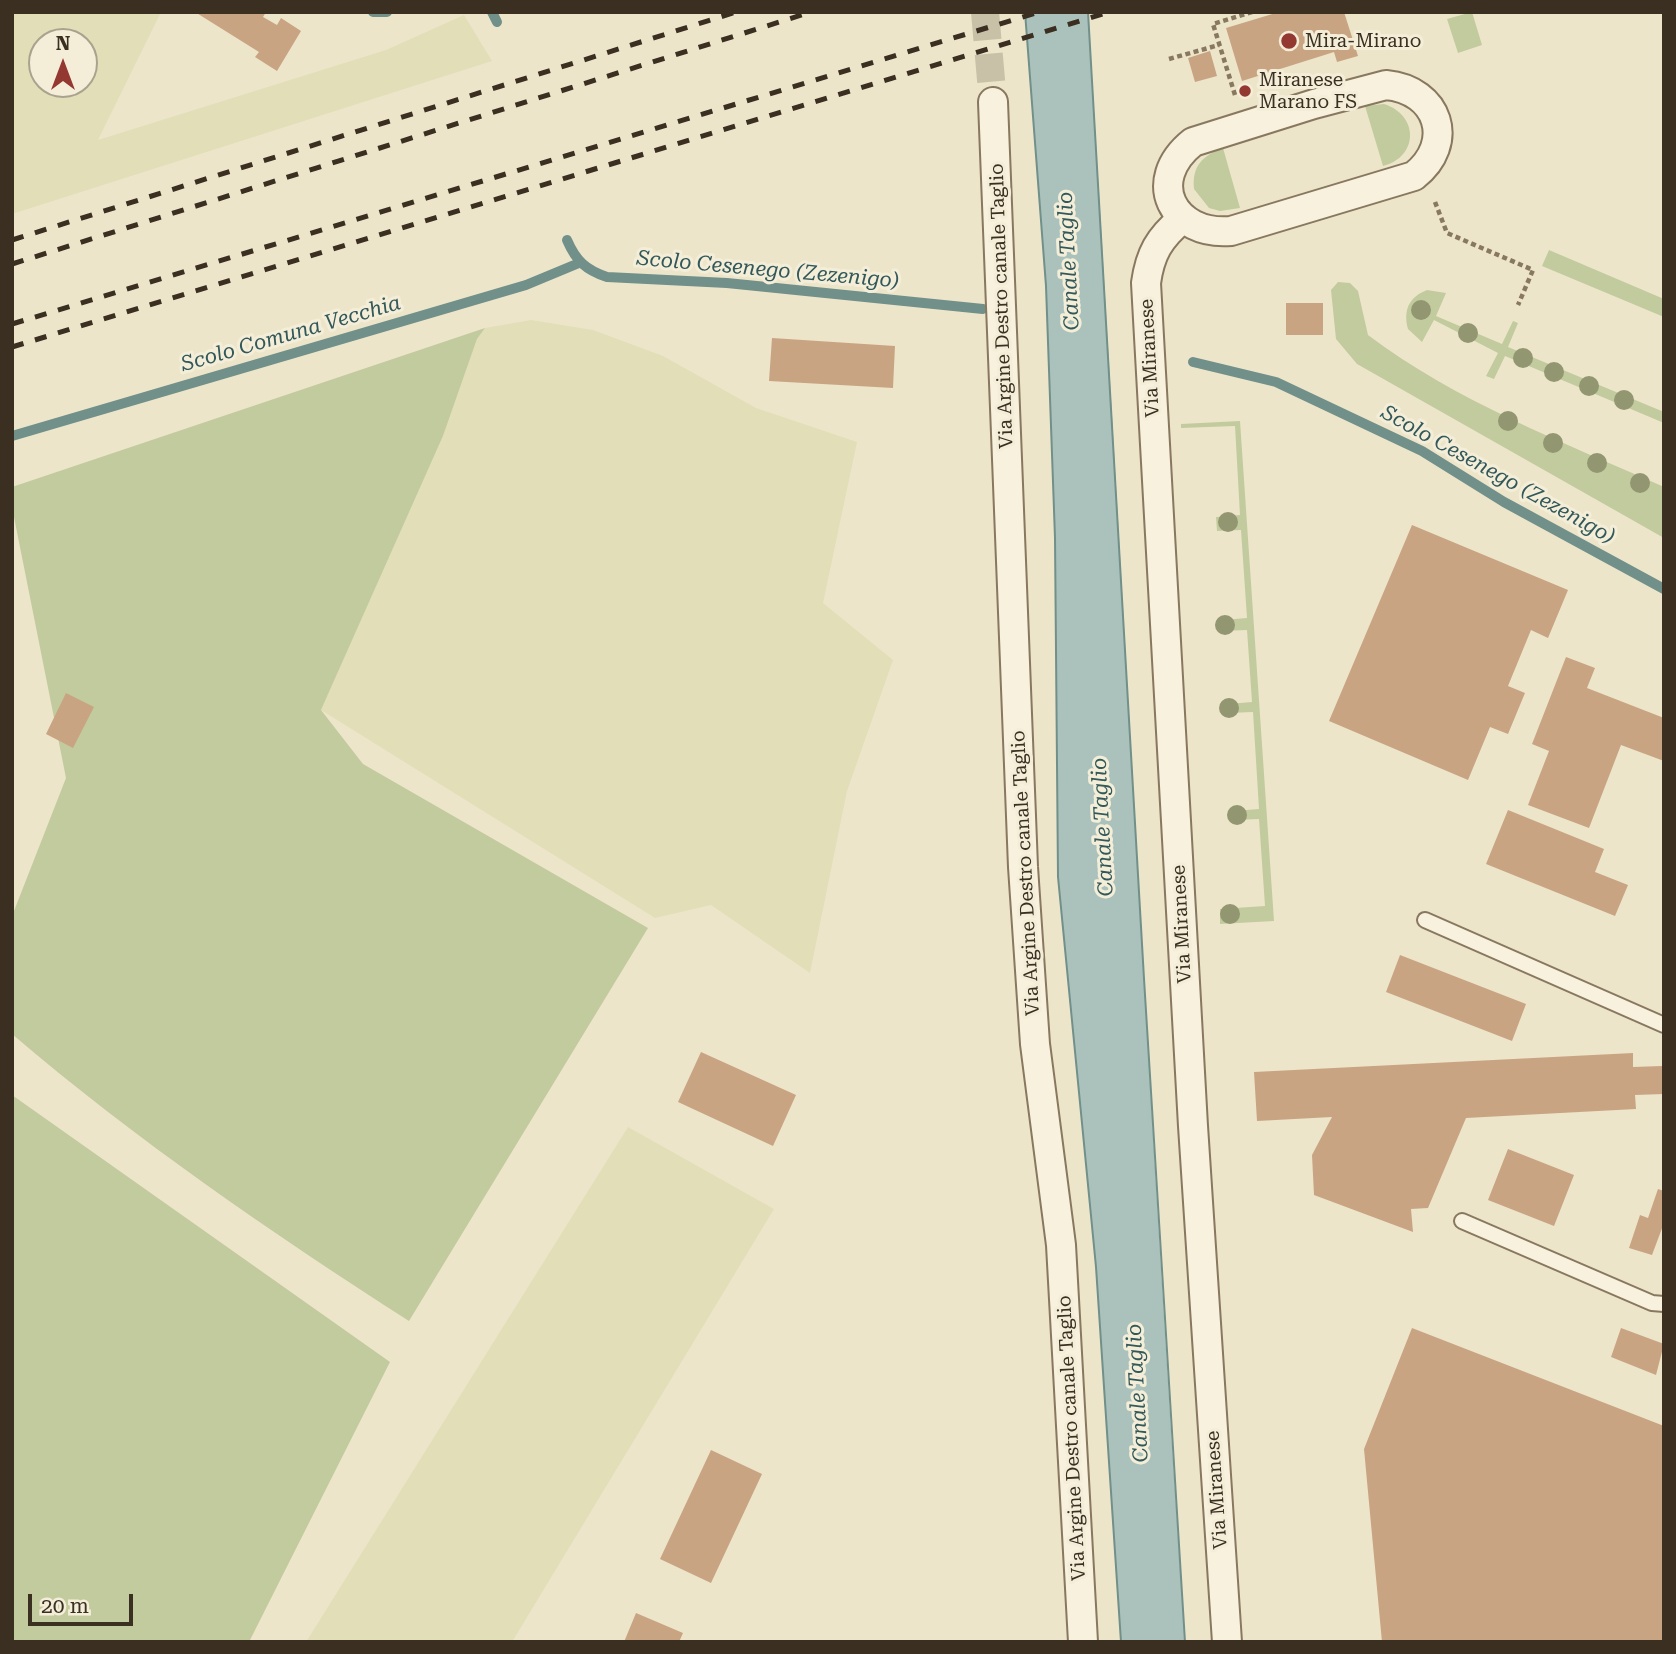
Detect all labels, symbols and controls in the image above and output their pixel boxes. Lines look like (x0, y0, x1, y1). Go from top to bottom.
north arrow (28, 28, 98, 98)
place label: Mira-Mirano (1305, 30, 1421, 52)
marker: Mira-Mirano (1279, 31, 1299, 51)
text: N (56, 32, 70, 55)
place label: Miranese Marano FS (1259, 69, 1357, 113)
marker: Miranese Marano FS (1237, 83, 1253, 99)
street label: Via Argine Destro canale Taglio (986, 163, 1018, 449)
water label: Canale Taglio (1053, 191, 1085, 331)
water label: Scolo Cesenego (Zezenigo) (636, 246, 900, 294)
water label: Scolo Comuna Vecchia (178, 291, 404, 377)
street label: Via Miranese (1136, 298, 1164, 418)
water label: Scolo Cesenego (Zezenigo) (1377, 400, 1619, 550)
street label: Via Argine Destro canale Taglio (1007, 730, 1045, 1016)
water label: Canale Taglio (1087, 757, 1119, 897)
street label: Via Miranese (1168, 864, 1196, 984)
street label: Via Argine Destro canale Taglio (1053, 1295, 1091, 1581)
water label: Canale Taglio (1122, 1323, 1154, 1463)
street label: Via Miranese (1201, 1430, 1233, 1550)
scale bar (32, 1580, 136, 1624)
text: 20 m (41, 1594, 89, 1618)

